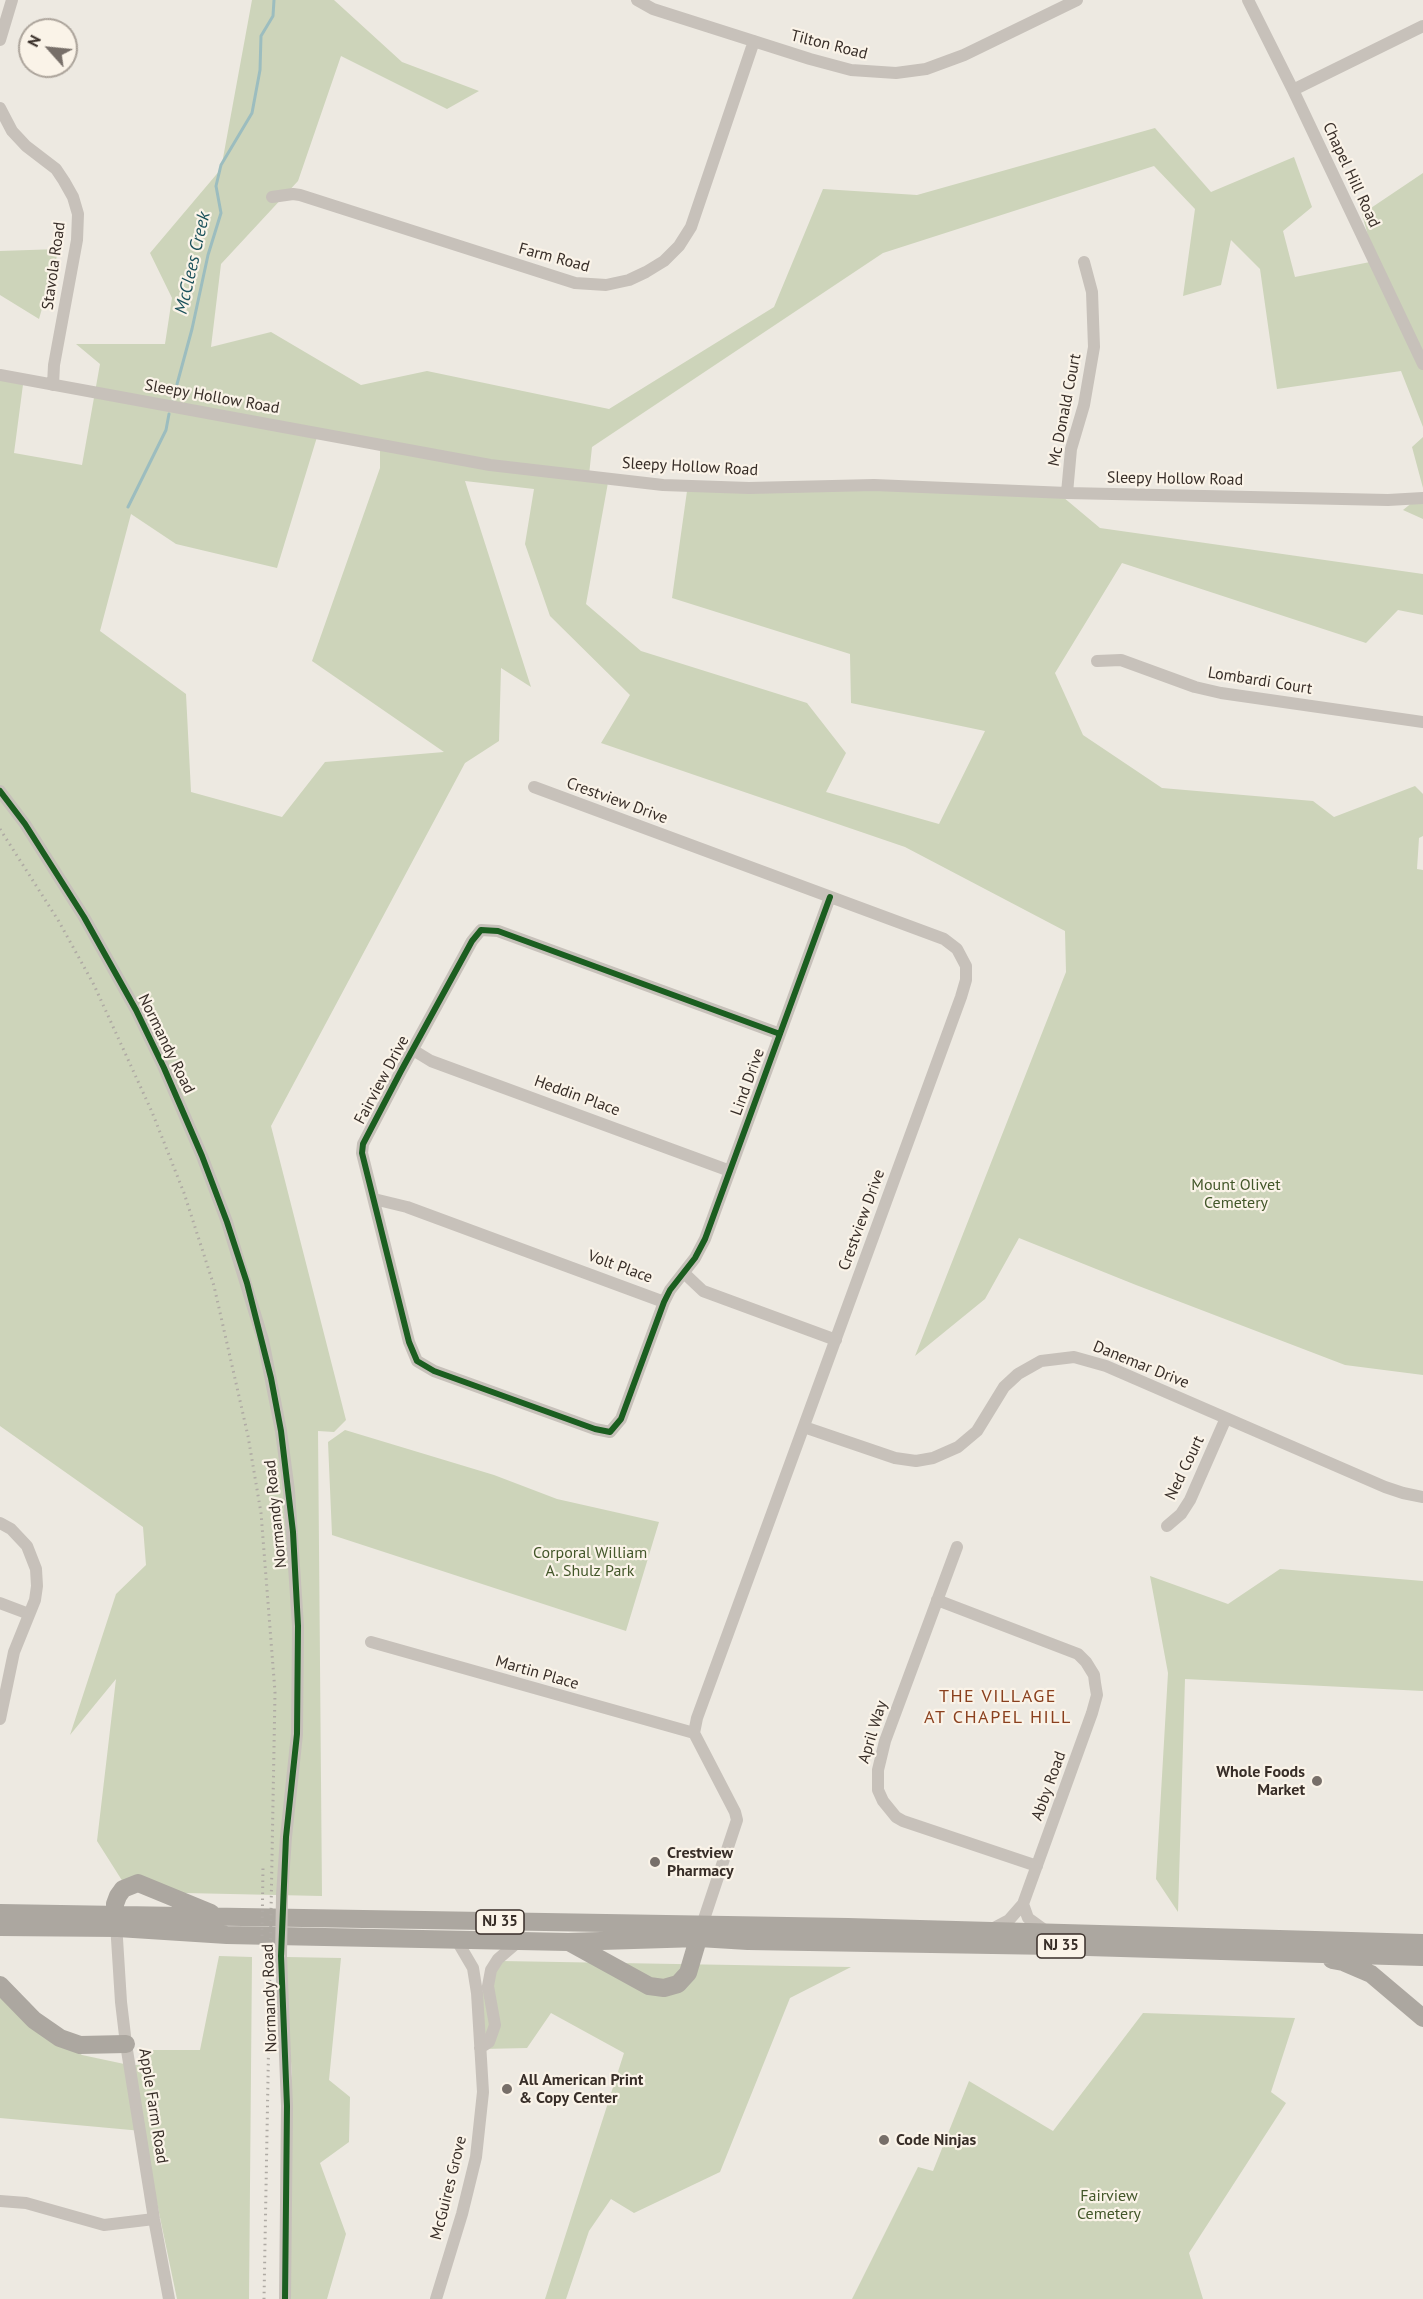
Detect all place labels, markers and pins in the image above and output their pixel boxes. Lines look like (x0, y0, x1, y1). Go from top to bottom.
place label: Whole Foods Market (1216, 1762, 1305, 1800)
marker: Whole Foods Market (1310, 1774, 1324, 1788)
place label: Crestview Pharmacy (667, 1843, 734, 1881)
marker: Crestview Pharmacy (648, 1855, 662, 1869)
place label: All American Print & Copy Center (519, 2070, 643, 2108)
marker: All American Print & Copy Center (500, 2082, 514, 2096)
place label: Code Ninjas (896, 2130, 976, 2150)
marker: Code Ninjas (877, 2133, 891, 2147)

